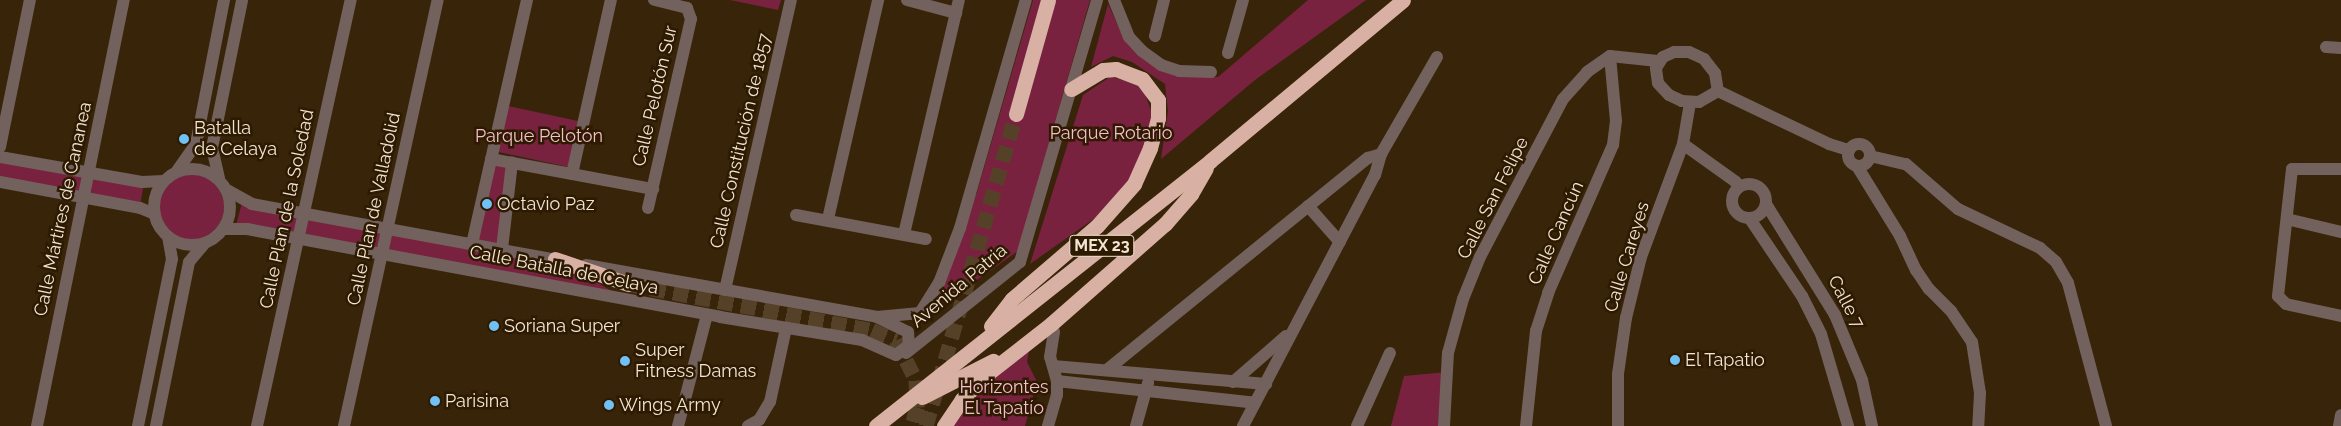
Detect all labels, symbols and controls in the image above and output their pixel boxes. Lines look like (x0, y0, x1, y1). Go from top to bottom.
street label: Calle Pelotón Sur (628, 24, 682, 168)
street label: Calle Constitución de 1857 (706, 32, 776, 250)
street label: Calle Mártires de Cananea (30, 100, 96, 318)
street label: Calle Plan de la Soledad (255, 107, 319, 311)
street label: Calle Plan de Valladolid (343, 110, 405, 308)
place label: Batalla de Celaya (194, 118, 277, 160)
park label: Parque Rotario (1050, 122, 1172, 144)
park label: Parque Pelotón (475, 125, 603, 147)
marker: Batalla de Celaya (178, 133, 190, 145)
street label: Calle San Felipe (1453, 133, 1533, 263)
street label: Calle Cancún (1524, 178, 1588, 288)
place label: Octavio Paz (497, 193, 595, 215)
marker: Octavio Paz (481, 198, 493, 210)
street label: Calle Careyes (1600, 199, 1654, 315)
road number: MEX 23 (1068, 232, 1136, 260)
street label: Avenida Patria (907, 240, 1011, 332)
street label: Calle Batalla de Celaya (468, 241, 660, 299)
street label: Calle 7 (1823, 272, 1869, 332)
place label: Soriana Super (504, 315, 620, 337)
marker: Soriana Super (488, 320, 500, 332)
place label: Super Fitness Damas (635, 340, 756, 382)
place label: El Tapatio (1685, 349, 1766, 371)
marker: El Tapatio (1669, 354, 1681, 366)
marker: Super Fitness Damas (619, 355, 631, 367)
park label: Horizontes El Tapatío (960, 377, 1048, 419)
place label: Parisina (445, 390, 509, 412)
place label: Wings Army (619, 394, 721, 416)
marker: Parisina (429, 395, 441, 407)
marker: Wings Army (603, 399, 615, 411)

